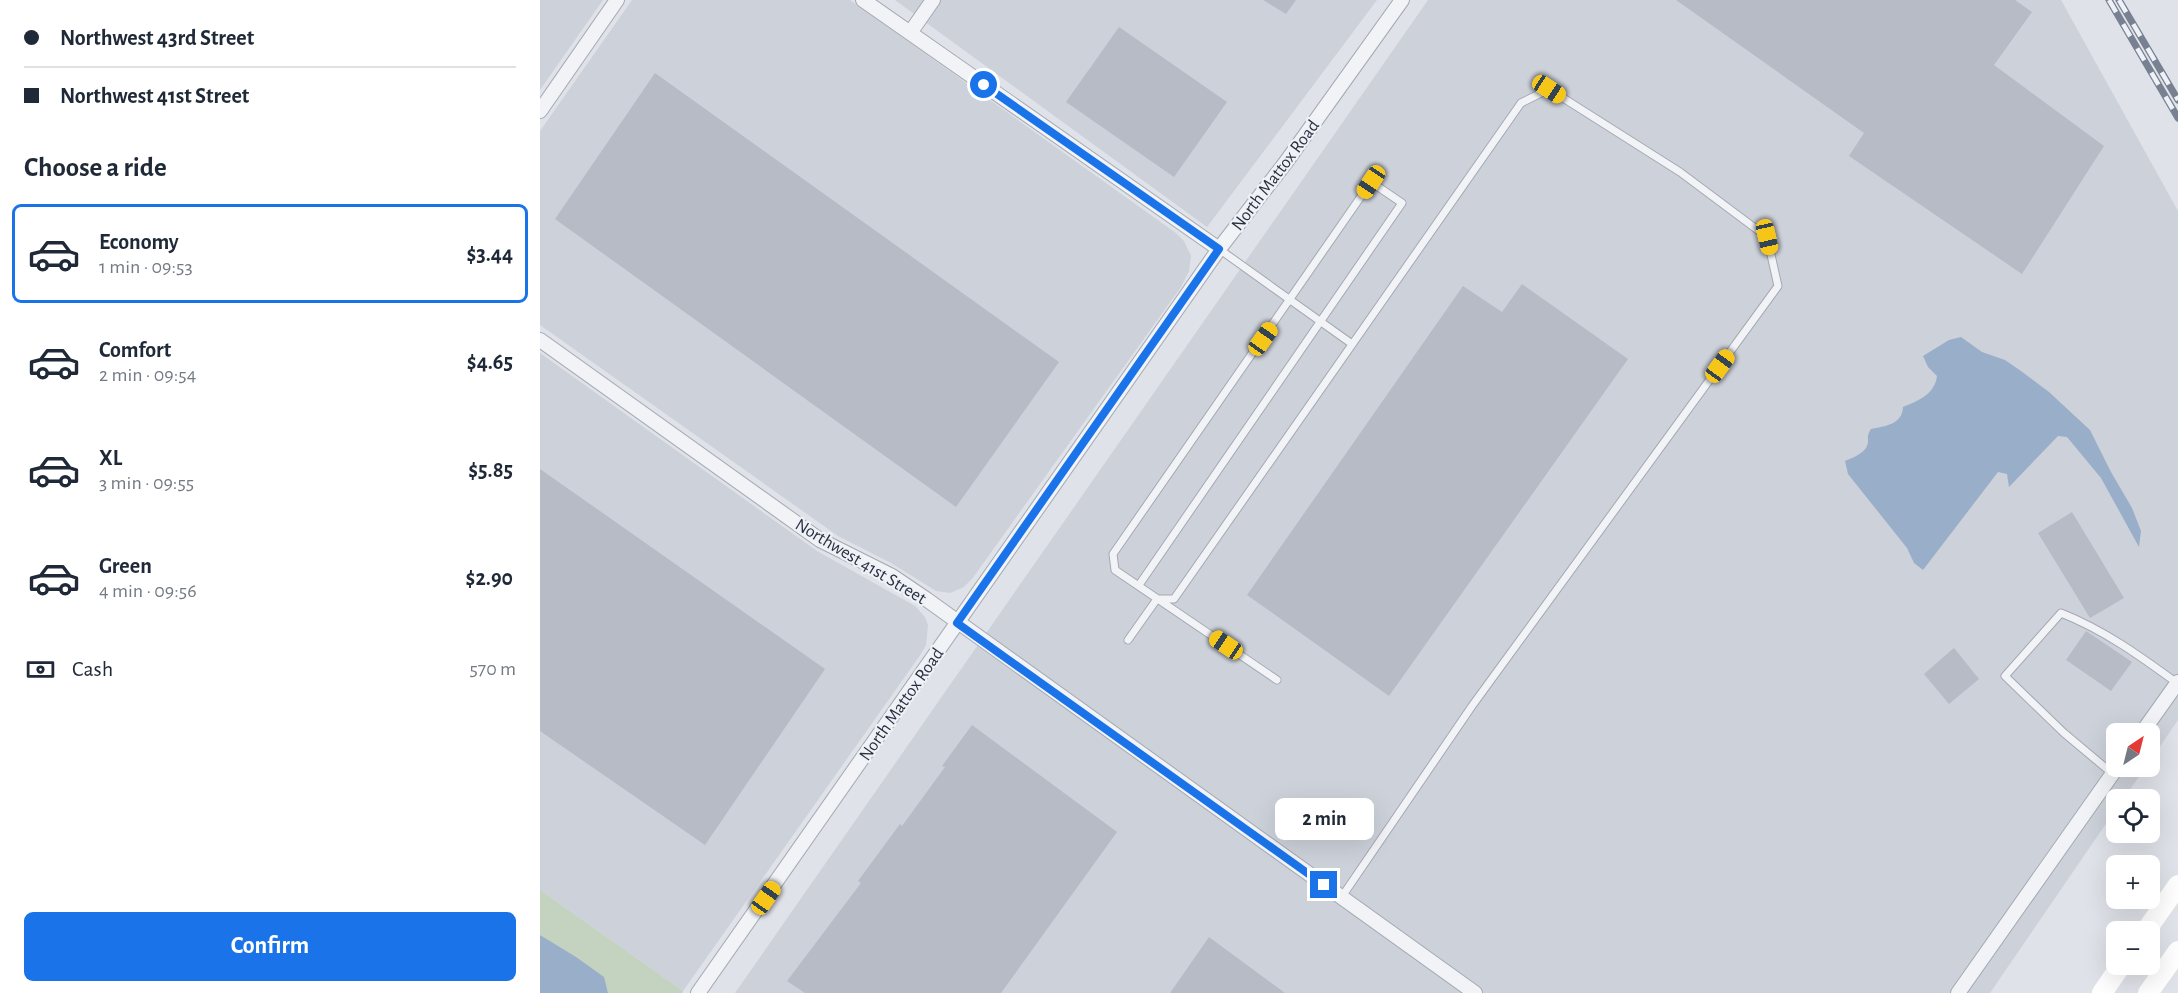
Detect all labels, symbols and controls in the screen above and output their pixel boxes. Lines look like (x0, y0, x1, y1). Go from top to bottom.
text: Northwest 43rd Street (60, 27, 254, 49)
route start (970, 71, 997, 98)
car (1529, 72, 1569, 106)
text: Northwest 41st Street (60, 85, 249, 107)
street label: North Mattox Road (1229, 117, 1323, 234)
text: Choose a ride (24, 154, 167, 181)
car (1353, 162, 1389, 202)
car (1754, 217, 1780, 257)
icon: car (27, 227, 81, 281)
text: Economy (99, 231, 179, 253)
text: $3.44 (466, 243, 513, 265)
text: 1 min · 09:53 (99, 257, 193, 277)
car (1245, 319, 1281, 359)
icon: car (27, 335, 81, 389)
text: Comfort (99, 339, 171, 361)
car (1702, 346, 1738, 386)
text: $4.65 (467, 351, 513, 373)
text: 2 min · 09:54 (99, 365, 196, 385)
icon: car (27, 443, 81, 497)
text: XL (99, 447, 122, 469)
text: $5.85 (468, 459, 513, 481)
text: 3 min · 09:55 (99, 473, 194, 493)
street label: Northwest 41st Street (792, 516, 929, 608)
icon: car (27, 551, 81, 605)
text: Green (99, 555, 152, 577)
text: $2.90 (466, 567, 513, 589)
text: 4 min · 09:56 (99, 581, 197, 601)
car (1206, 627, 1246, 663)
street label: North Mattox Road (856, 645, 947, 764)
icon: cash (24, 653, 57, 686)
text: Cash (72, 658, 113, 680)
text: 570 m (469, 659, 516, 679)
north arrow (2106, 723, 2160, 777)
map controls (2106, 723, 2160, 975)
button: locate (2106, 789, 2160, 843)
callout: 2 min (1274, 798, 1374, 840)
text: 2 min (1302, 809, 1347, 829)
button: + (2106, 855, 2160, 909)
route end (1310, 871, 1337, 898)
car (748, 878, 784, 918)
button: Confirm (24, 912, 516, 981)
button: − (2106, 921, 2160, 975)

